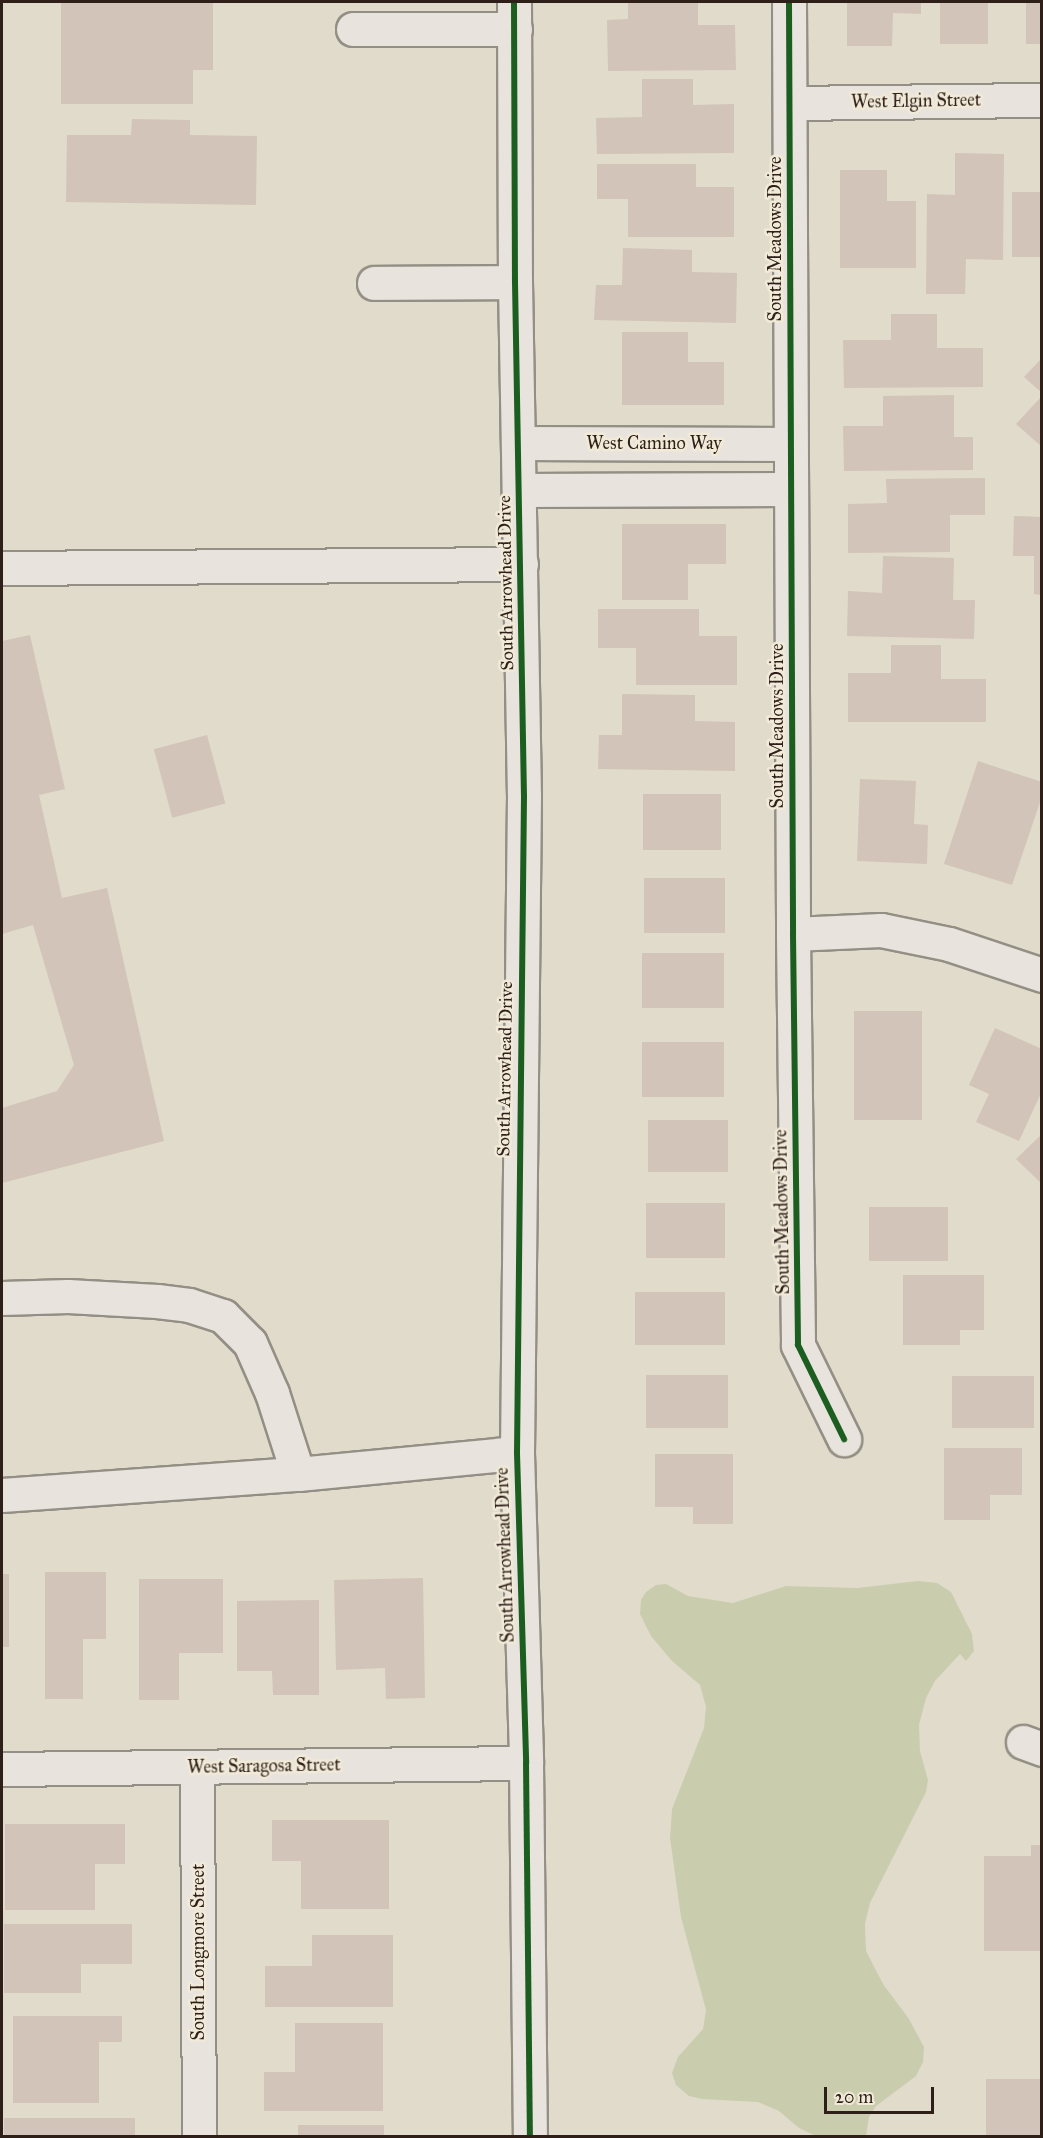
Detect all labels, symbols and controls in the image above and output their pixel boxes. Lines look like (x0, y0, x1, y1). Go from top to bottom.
street label: West Elgin Street (851, 89, 981, 113)
street label: South Meadows Drive (764, 157, 786, 321)
street label: West Camino Way (586, 432, 722, 454)
street label: South Arrowhead Drive (494, 495, 518, 671)
street label: South Meadows Drive (766, 644, 788, 808)
street label: South Arrowhead Drive (493, 981, 517, 1157)
street label: South Meadows Drive (770, 1129, 794, 1295)
street label: South Arrowhead Drive (491, 1467, 519, 1643)
street label: West Saragosa Street (187, 1754, 341, 1778)
street label: South Longmore Street (187, 1864, 209, 2040)
scale bar (827, 2075, 936, 2113)
text: 20 m (835, 2086, 873, 2108)

